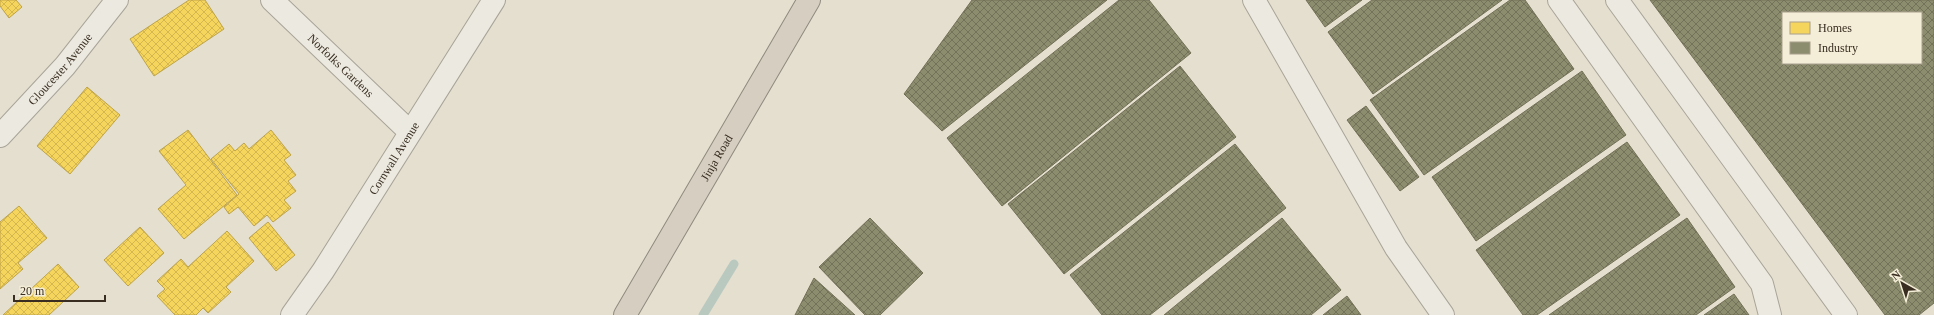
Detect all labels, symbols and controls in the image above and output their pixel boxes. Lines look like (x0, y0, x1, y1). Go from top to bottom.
legend (1782, 12, 1922, 64)
text: Homes (1818, 21, 1852, 35)
street label: Gloucester Avenue (25, 30, 95, 108)
street label: Norfolks Gardens (305, 31, 377, 101)
text: Industry (1818, 41, 1858, 55)
street label: Cornwall Avenue (366, 119, 422, 197)
street label: Jinja Road (698, 132, 736, 183)
north arrow (1882, 263, 1922, 303)
text: N (1889, 268, 1903, 282)
scale bar (14, 277, 105, 303)
text: 20 m (20, 284, 45, 298)

